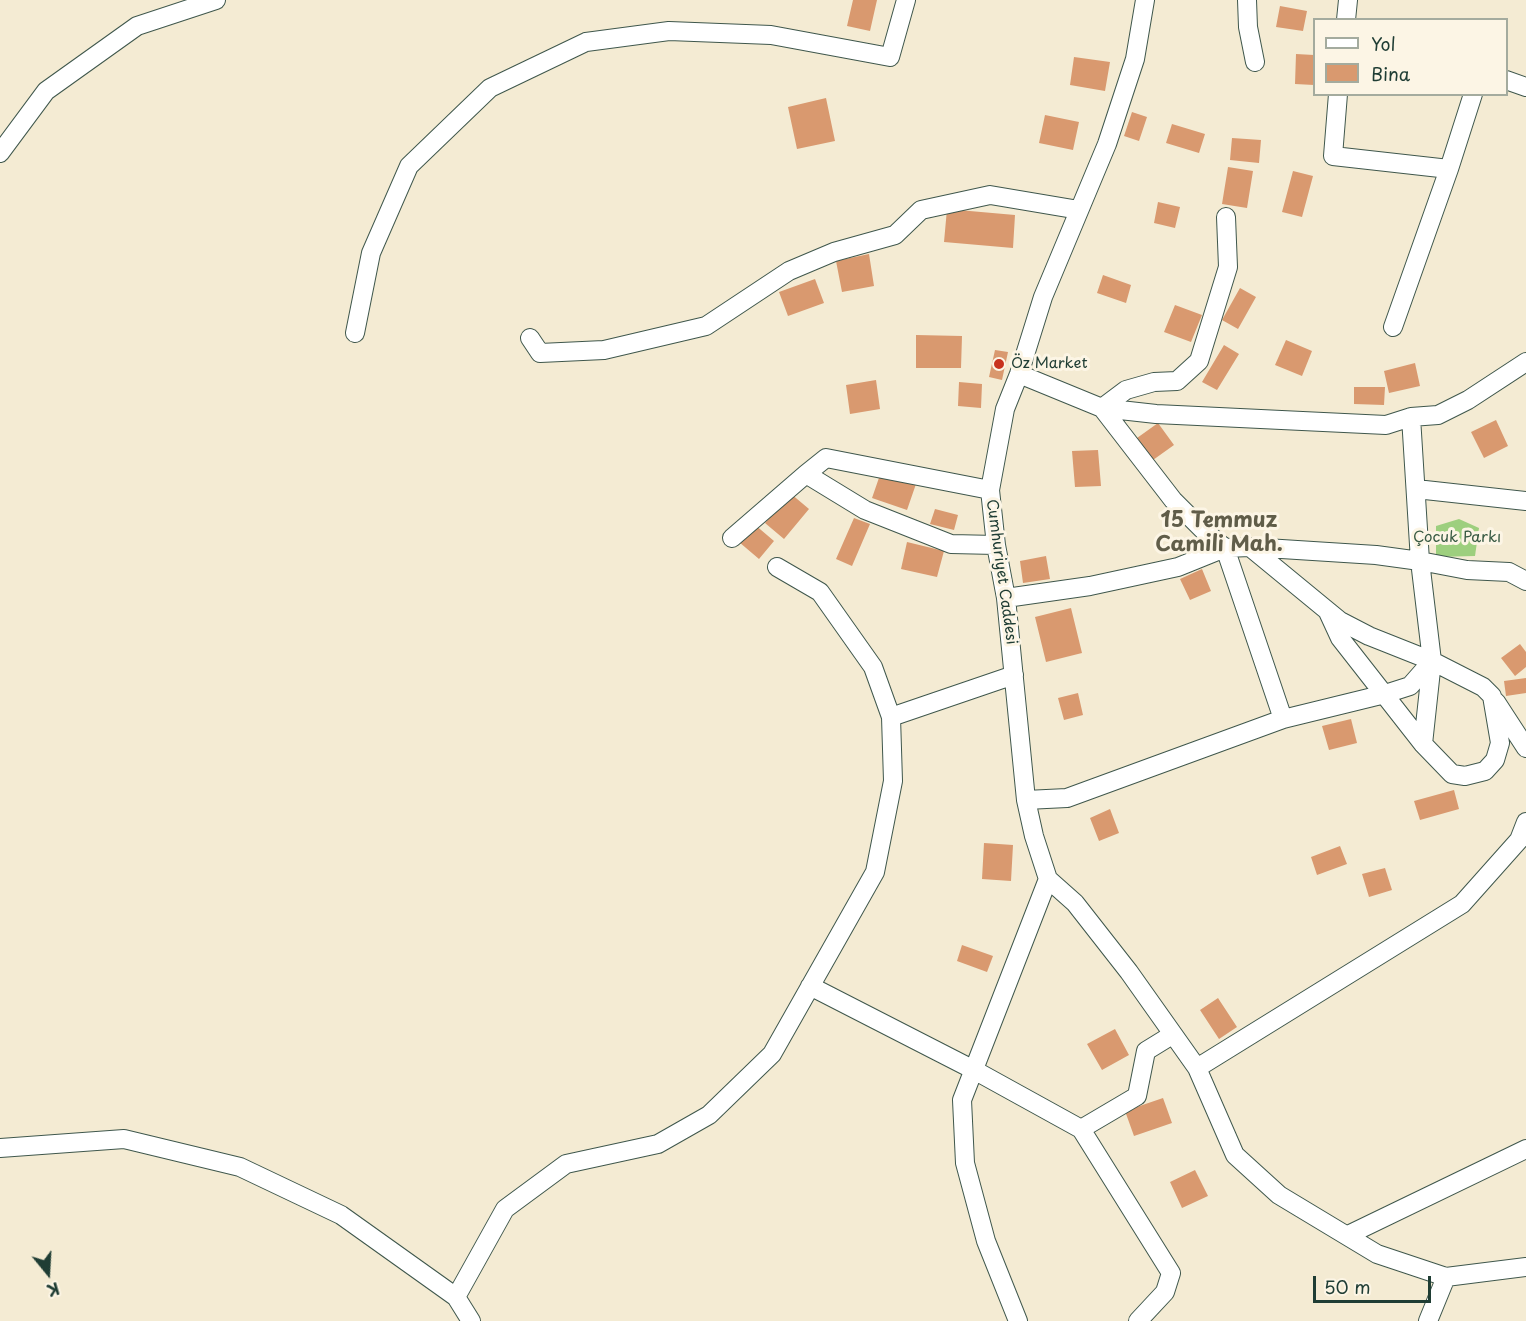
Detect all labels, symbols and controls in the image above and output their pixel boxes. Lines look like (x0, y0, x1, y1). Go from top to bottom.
legend (1313, 18, 1508, 96)
text: Yol (1371, 30, 1396, 57)
text: Bina (1371, 60, 1410, 87)
place label: Öz Market (1011, 355, 1087, 373)
marker: Öz Market (992, 357, 1006, 371)
street label: Cumhuriyet Caddesi (982, 498, 1020, 646)
district label: 15 Temmuz Camili Mah. (1155, 508, 1283, 558)
park label: Çocuk Parkı (1413, 529, 1501, 547)
north arrow (18, 1243, 78, 1303)
scale bar (1316, 1264, 1434, 1302)
text: 50 m (1324, 1273, 1371, 1300)
text: K (44, 1277, 63, 1303)

